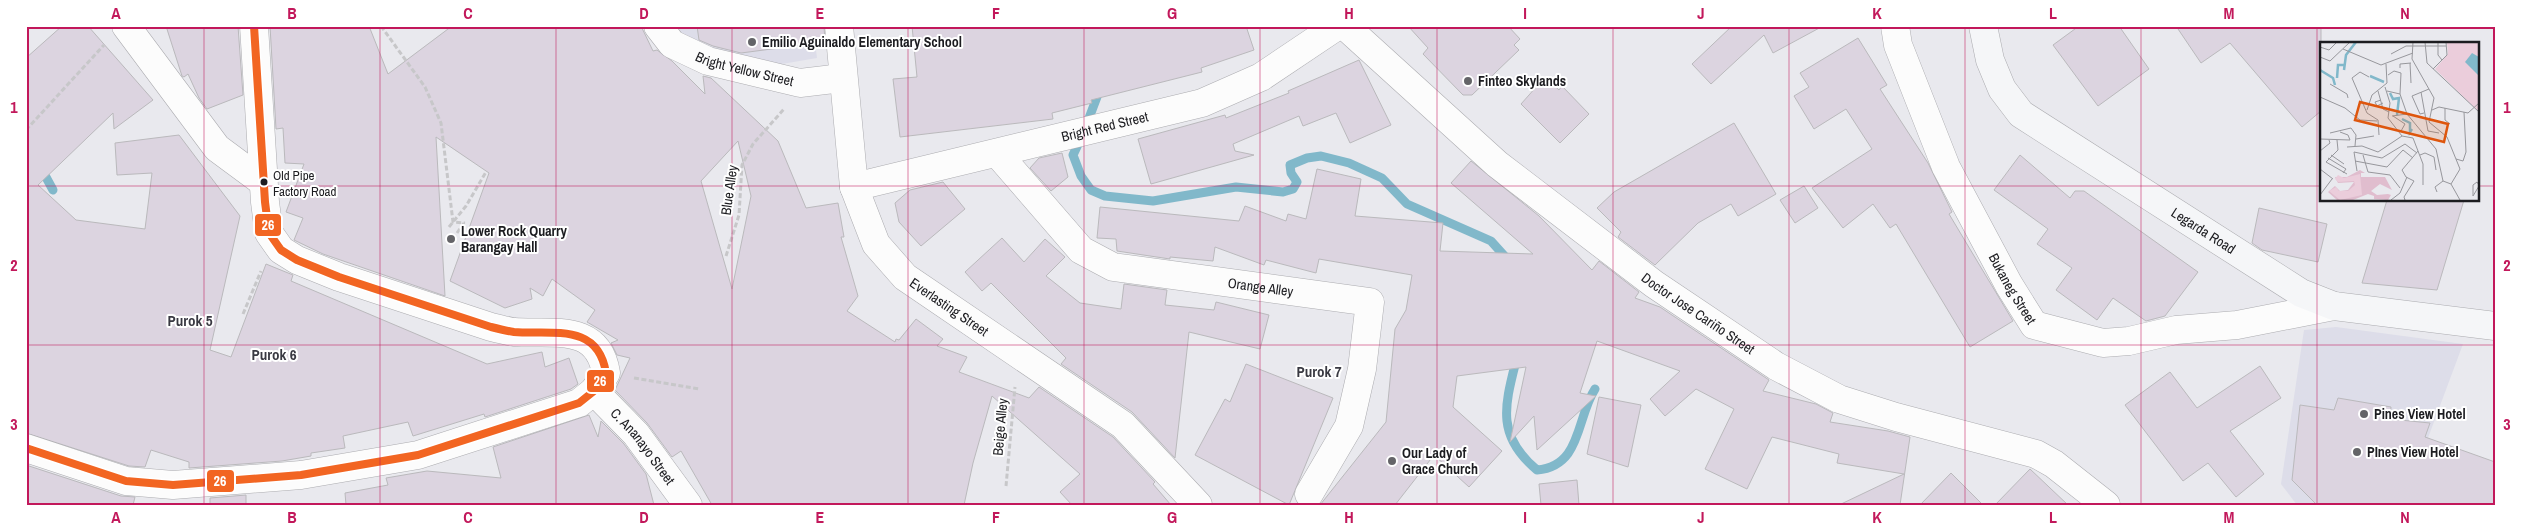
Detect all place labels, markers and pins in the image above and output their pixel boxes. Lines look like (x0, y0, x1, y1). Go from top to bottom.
place label: Emilio Aguinaldo Elementary School (762, 33, 962, 51)
marker: Emilio Aguinaldo Elementary School (746, 36, 758, 48)
place label: Finteo Skylands (1478, 72, 1566, 90)
marker: Finteo Skylands (1462, 75, 1474, 87)
place label: Old Pipe Factory Road (273, 167, 337, 200)
marker: Old Pipe Factory Road (259, 177, 269, 187)
place label: Lower Rock Quarry Barangay Hall (461, 222, 568, 256)
marker: Lower Rock Quarry Barangay Hall (445, 233, 457, 245)
place label: Pines View Hotel (2374, 405, 2466, 423)
marker: Pines View Hotel (2358, 408, 2370, 420)
place label: PInes View Hotel (2367, 443, 2459, 461)
place label: Our Lady of Grace Church (1402, 444, 1478, 478)
marker: PInes View Hotel (2351, 446, 2363, 458)
marker: Our Lady of Grace Church (1386, 455, 1398, 467)

